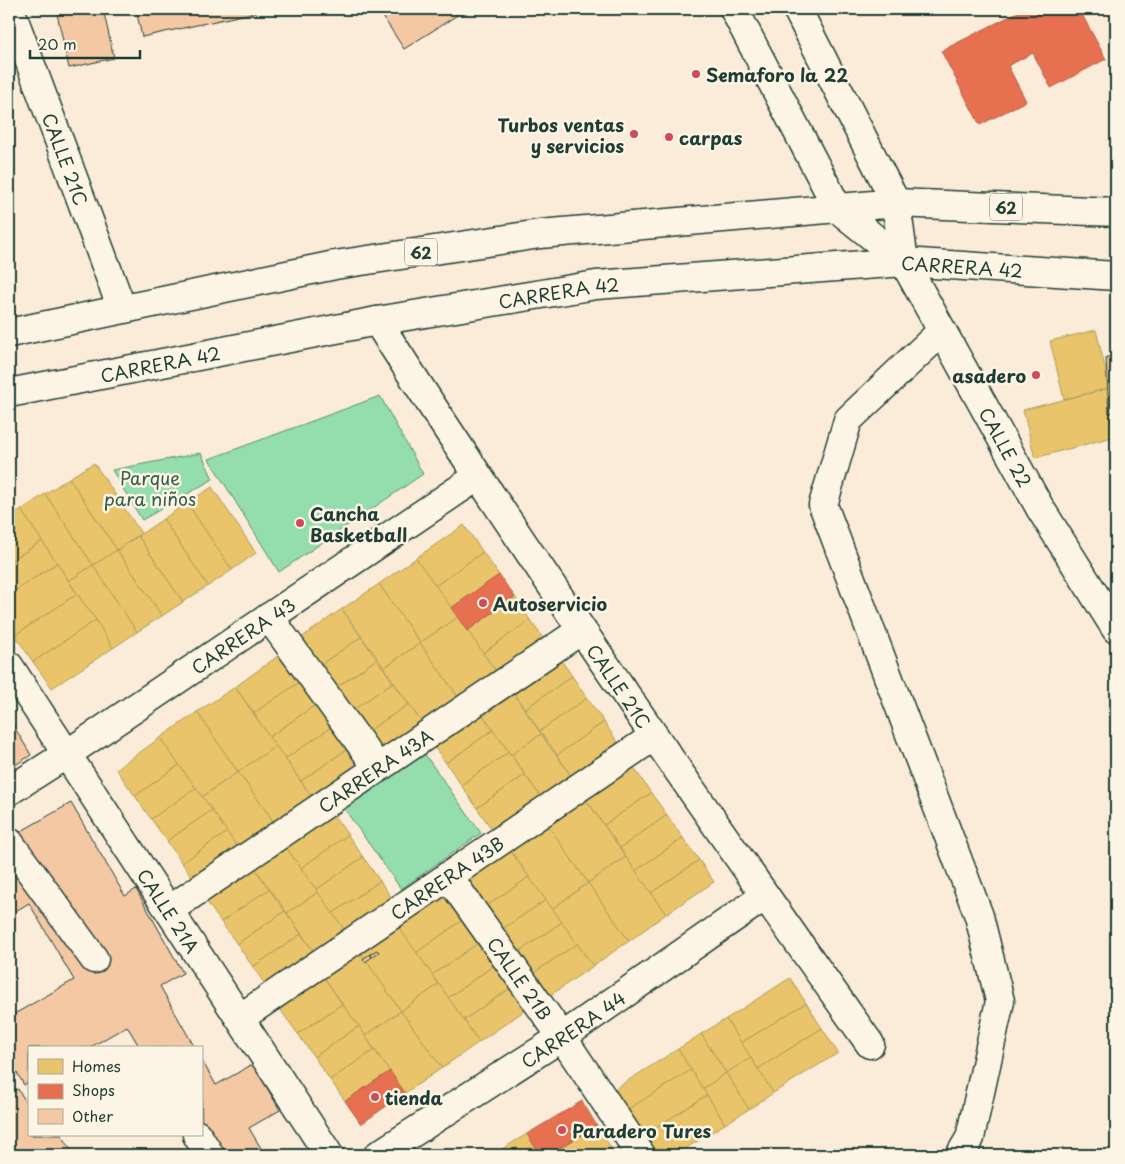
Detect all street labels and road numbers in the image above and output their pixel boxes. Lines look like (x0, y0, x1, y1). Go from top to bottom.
street label: CALLE 21C (36, 109, 96, 209)
road number: 62 (990, 193, 1022, 220)
road number: 62 (405, 238, 437, 266)
street label: CARRERA 42 (900, 248, 1024, 283)
street label: CARRERA 42 (496, 270, 620, 314)
street label: CARRERA 42 (98, 338, 222, 388)
street label: CALLE 22 (973, 402, 1039, 492)
street label: CARRERA 43 (185, 590, 300, 680)
street label: CALLE 21C (581, 638, 658, 733)
street label: CARRERA 43A (312, 722, 438, 819)
street label: CARRERA 43B (384, 829, 509, 926)
street label: CALLE 21A (131, 863, 206, 958)
street label: CALLE 21B (481, 931, 559, 1025)
street label: CARRERA 44 (515, 984, 630, 1074)

